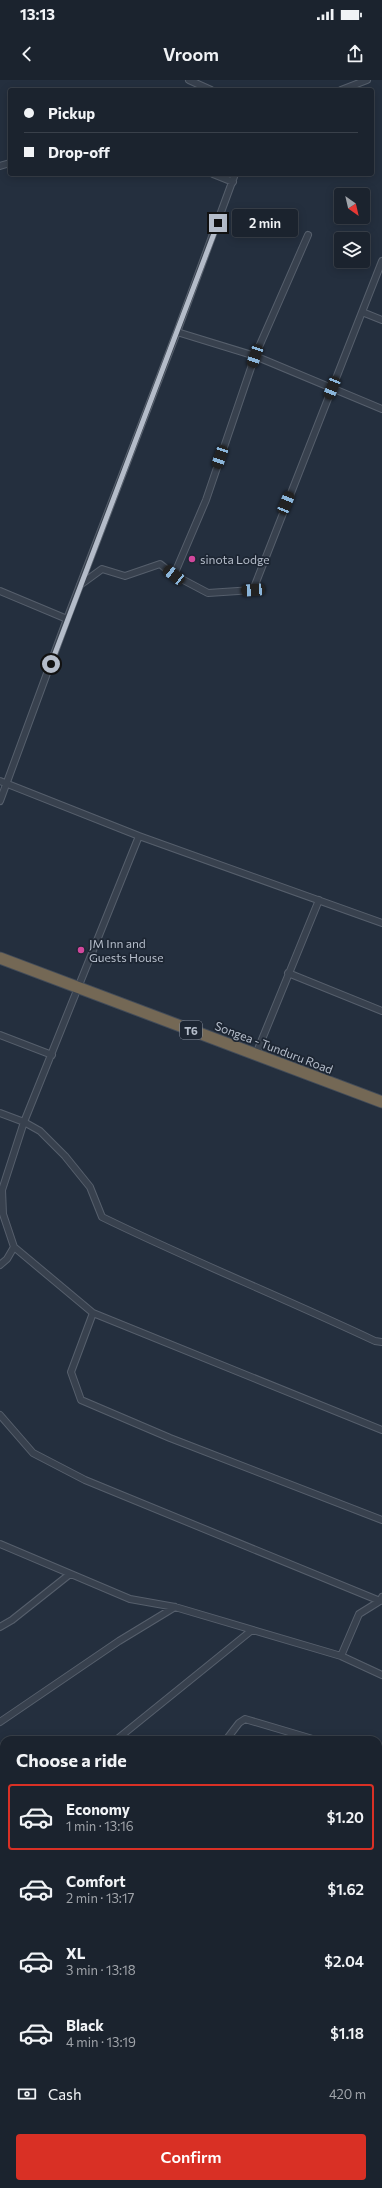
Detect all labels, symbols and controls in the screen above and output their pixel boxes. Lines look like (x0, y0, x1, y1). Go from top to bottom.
text: 13:13 (20, 5, 55, 23)
icon: back (16, 43, 38, 65)
text: Vroom (163, 43, 219, 65)
icon: share (344, 43, 366, 65)
text: Pickup (48, 104, 95, 122)
text: Drop-off (48, 143, 110, 161)
north arrow (334, 188, 370, 224)
map controls (334, 188, 370, 268)
callout: 2 min (232, 209, 298, 237)
route end (209, 214, 227, 232)
text: 2 min (249, 215, 281, 231)
button: layers (334, 232, 370, 268)
car (245, 343, 265, 369)
car (322, 375, 342, 401)
car (210, 444, 230, 470)
car (276, 490, 296, 516)
place label: sinota Lodge (200, 552, 270, 566)
marker: sinota Lodge (187, 554, 197, 564)
car (161, 563, 187, 587)
car (241, 583, 265, 597)
route start (42, 655, 60, 673)
place label: JM Inn and Guests House (89, 936, 164, 964)
marker: JM Inn and Guests House (76, 945, 86, 955)
street label: Songea - Tunduru Road (213, 1018, 335, 1076)
road number: T6 (180, 1021, 202, 1039)
text: Choose a ride (16, 1749, 127, 1771)
icon: car (18, 1799, 54, 1835)
text: Economy (66, 1800, 130, 1818)
text: $1.20 (327, 1808, 364, 1826)
text: 1 min · 13:16 (66, 1818, 134, 1834)
icon: car (18, 1871, 54, 1907)
text: Comfort (66, 1872, 126, 1890)
text: $1.62 (328, 1880, 364, 1898)
text: 2 min · 13:17 (66, 1890, 134, 1906)
icon: car (18, 1943, 54, 1979)
text: XL (66, 1944, 85, 1962)
text: $2.04 (324, 1952, 364, 1970)
text: 3 min · 13:18 (66, 1962, 136, 1978)
icon: car (18, 2015, 54, 2051)
text: Black (66, 2016, 104, 2034)
text: $1.18 (330, 2024, 364, 2042)
text: 4 min · 13:19 (66, 2034, 136, 2050)
icon: cash (16, 2083, 38, 2105)
text: Cash (48, 2085, 82, 2103)
text: 420 m (329, 2086, 366, 2102)
button: Confirm (16, 2134, 366, 2180)

